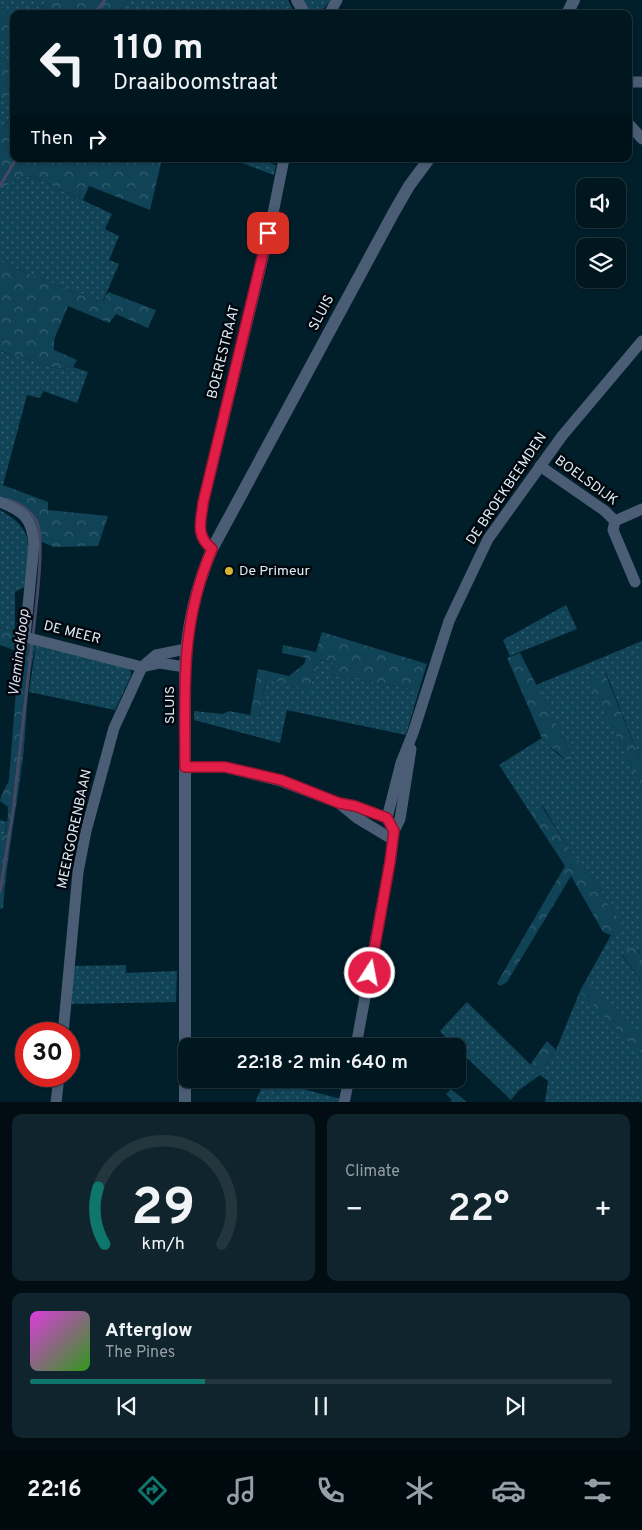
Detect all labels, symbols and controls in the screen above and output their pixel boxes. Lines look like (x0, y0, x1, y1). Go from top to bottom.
text: 110 m (113, 27, 203, 71)
icon: left (30, 30, 95, 95)
text: Draaiboomstraat (113, 70, 278, 97)
icon: right (83, 125, 111, 153)
text: Then (30, 127, 73, 151)
map controls (576, 178, 626, 288)
button: sound (576, 178, 626, 228)
pin (247, 212, 289, 254)
icon: arrive (254, 219, 282, 247)
button: layers (576, 238, 626, 288)
street label: SLUIS (306, 292, 338, 334)
street label: BOERESTRAAT (204, 303, 244, 401)
street label: DE BROEKBEEMDEN (463, 430, 551, 548)
street label: BOELSDIJK (551, 452, 621, 510)
place label: De Primeur (239, 563, 311, 580)
marker: De Primeur (223, 565, 235, 577)
water label: Vleminckloop (5, 607, 35, 698)
street label: DE MEER (42, 618, 102, 648)
street label: SLUIS (162, 686, 179, 724)
street label: MEERGORENBAAN (54, 768, 96, 890)
position arrow (343, 946, 395, 998)
speed limit sign: 30 (15, 1022, 80, 1087)
text: 22:18 · 2 min · 640 m (236, 1051, 408, 1075)
text: Climate (345, 1162, 400, 1182)
text: 29 (132, 1177, 195, 1243)
text: 22° (447, 1186, 510, 1235)
text: − (345, 1193, 363, 1229)
text: + (594, 1193, 612, 1229)
text: km/h (142, 1233, 185, 1256)
text: Afterglow (105, 1319, 193, 1343)
text: The Pines (105, 1343, 175, 1363)
icon: previous (113, 1392, 141, 1420)
icon: pause (307, 1392, 335, 1420)
icon: next (501, 1392, 529, 1420)
icon: directions (135, 1473, 170, 1508)
icon: music (224, 1473, 259, 1508)
icon: phone (313, 1473, 348, 1508)
icon: climate (402, 1473, 437, 1508)
icon: car (491, 1473, 526, 1508)
icon: filters (580, 1473, 615, 1508)
text: 22:16 (27, 1477, 82, 1504)

